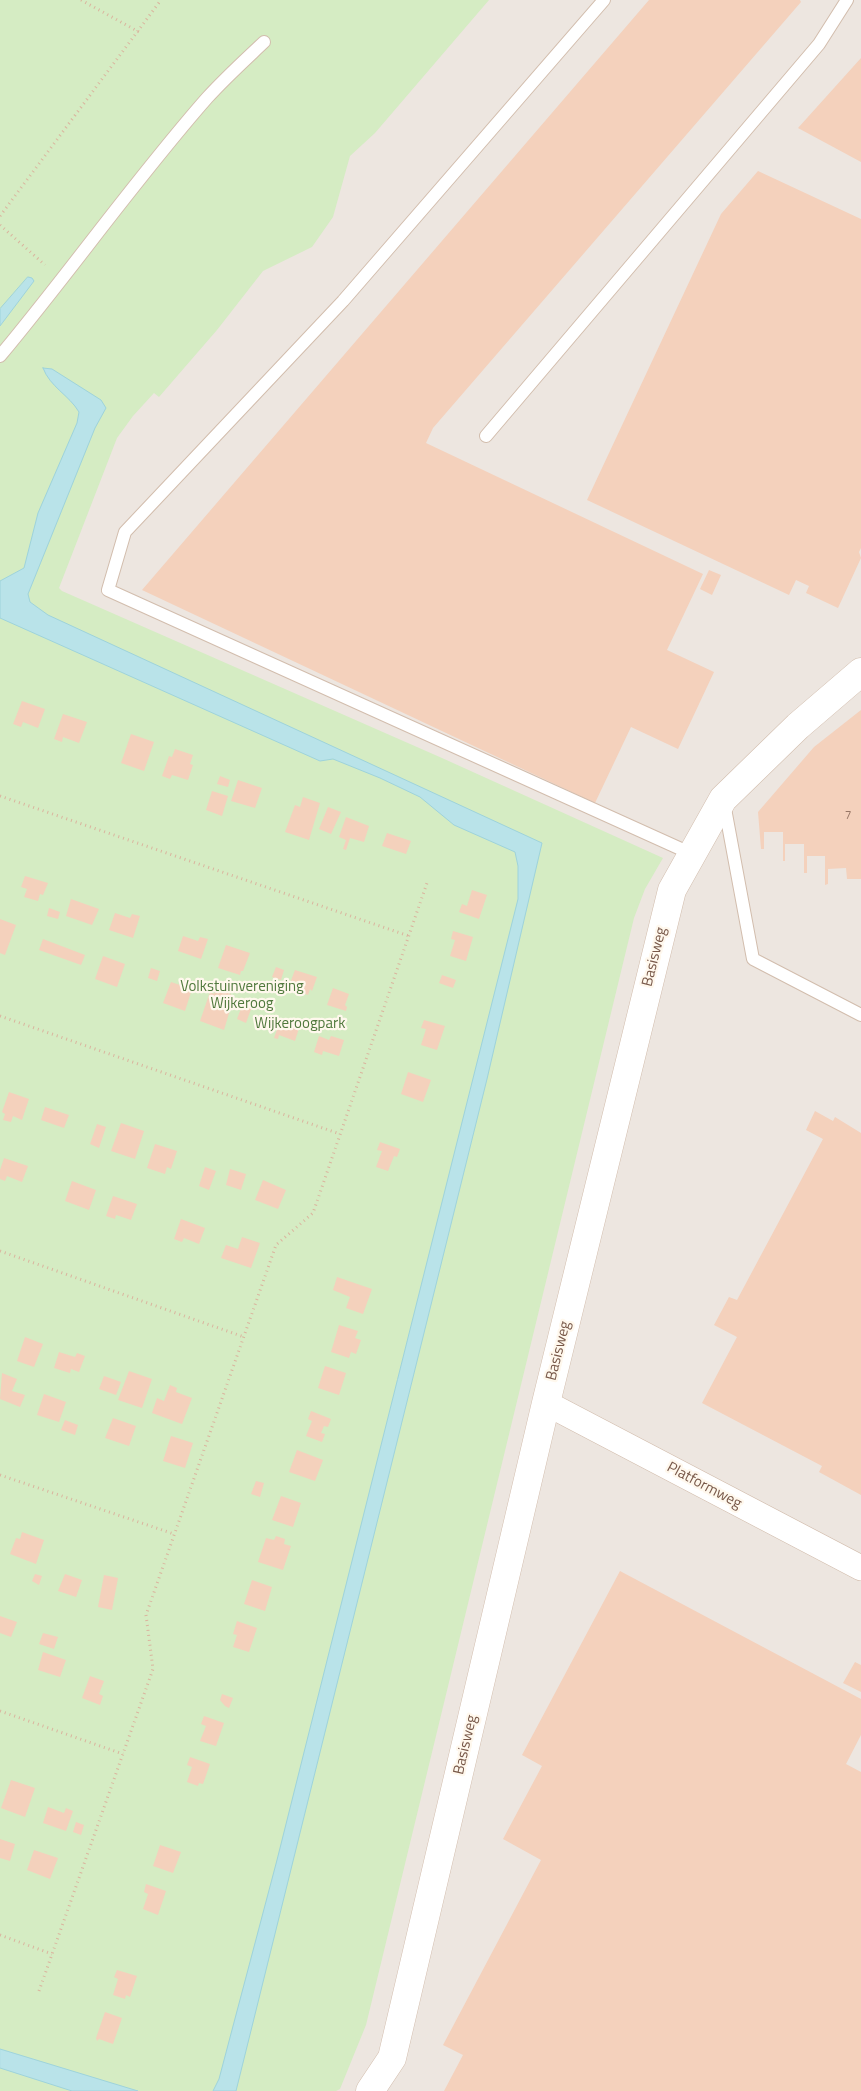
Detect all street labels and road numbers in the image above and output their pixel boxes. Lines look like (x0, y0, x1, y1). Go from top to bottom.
street label: Basisweg (639, 925, 671, 989)
street label: Basisweg (543, 1319, 575, 1383)
street label: Platformweg (663, 1459, 745, 1513)
street label: Basisweg (450, 1713, 482, 1777)

